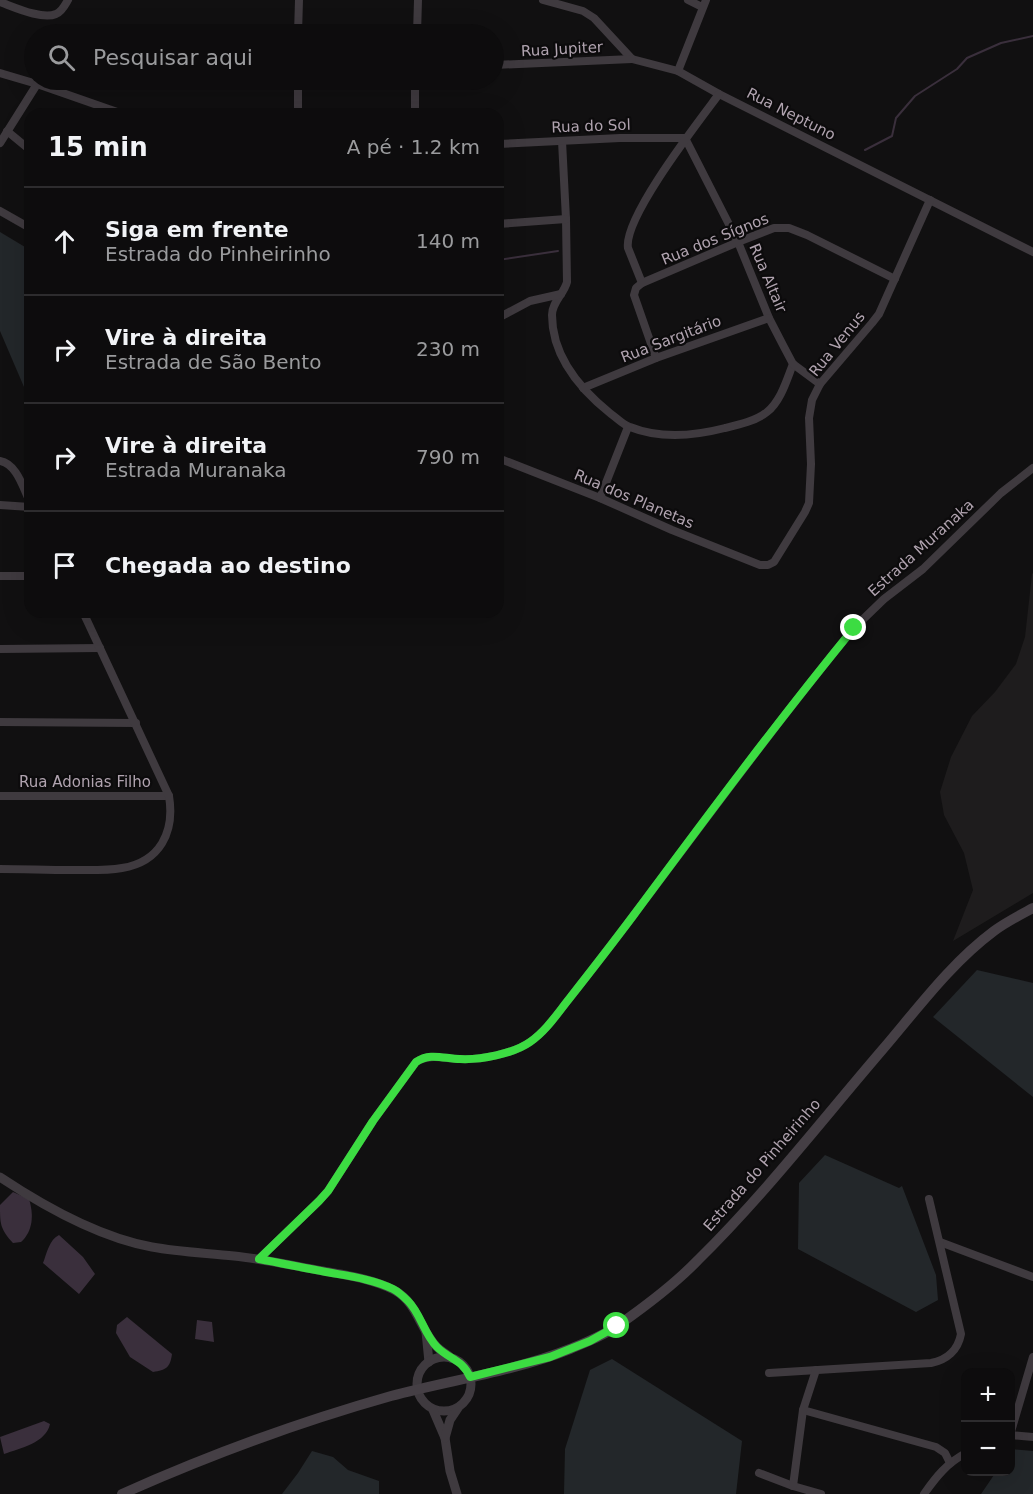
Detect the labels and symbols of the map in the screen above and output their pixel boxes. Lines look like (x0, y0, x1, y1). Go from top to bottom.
street label: Rua Jupiter (521, 38, 604, 60)
street label: Rua Neptuno (744, 84, 838, 144)
street label: Rua do Sol (551, 116, 631, 136)
street label: Rua dos Sígnos (659, 209, 771, 269)
street label: Rua Altair (745, 241, 791, 316)
street label: Rua Venus (805, 308, 869, 380)
street label: Rua Sargitário (618, 312, 724, 366)
street label: Rua dos Planetas (571, 466, 697, 532)
street label: Estrada Muranaka (864, 496, 978, 600)
route end (840, 614, 866, 640)
street label: Rua Adonias Filho (19, 773, 151, 791)
street label: Estrada do Pinheirinho (700, 1095, 824, 1235)
route start (603, 1312, 629, 1338)

